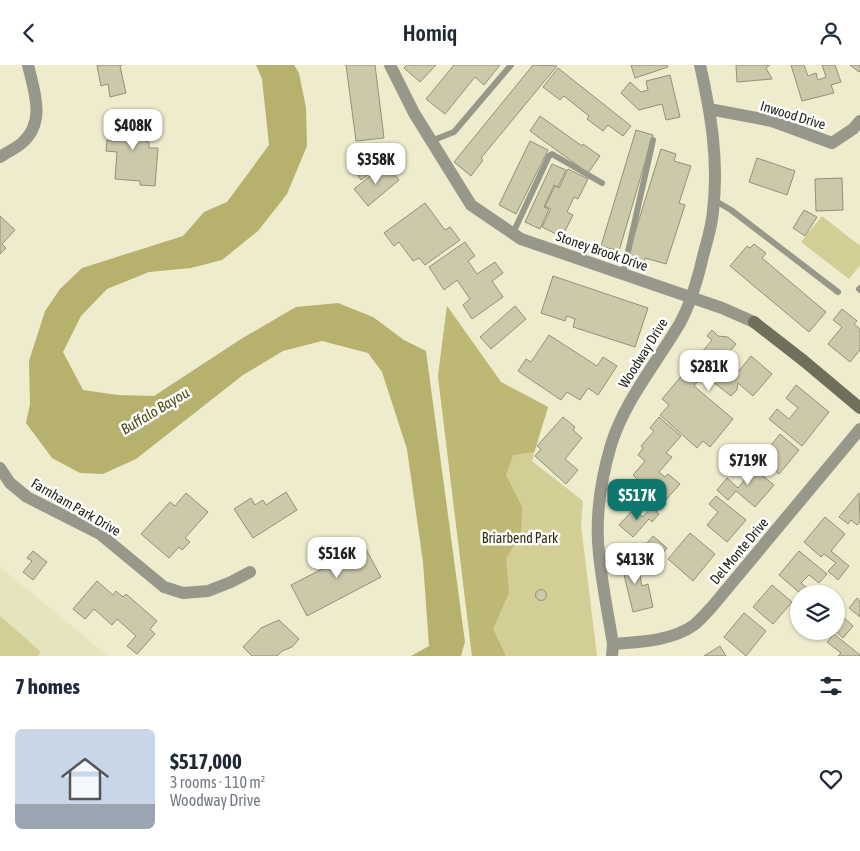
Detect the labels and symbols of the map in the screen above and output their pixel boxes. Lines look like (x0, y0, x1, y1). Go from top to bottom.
street label: Inwood Drive (758, 97, 828, 133)
pin: $408K (98, 109, 168, 151)
pin: $358K (341, 143, 411, 185)
street label: Stoney Brook Drive (554, 228, 650, 274)
street label: Woodway Drive (615, 315, 671, 391)
pin: $281K (674, 349, 744, 392)
water label: Buffalo Bayou (117, 384, 192, 438)
pin: $719K (713, 443, 783, 486)
street label: Farnham Park Drive (28, 475, 124, 539)
pin: $517K (602, 479, 672, 521)
street label: Del Monte Drive (707, 514, 771, 588)
park label: Briarbend Park (482, 530, 558, 546)
pin: $516K (302, 537, 372, 579)
pin: $413K (600, 543, 670, 585)

